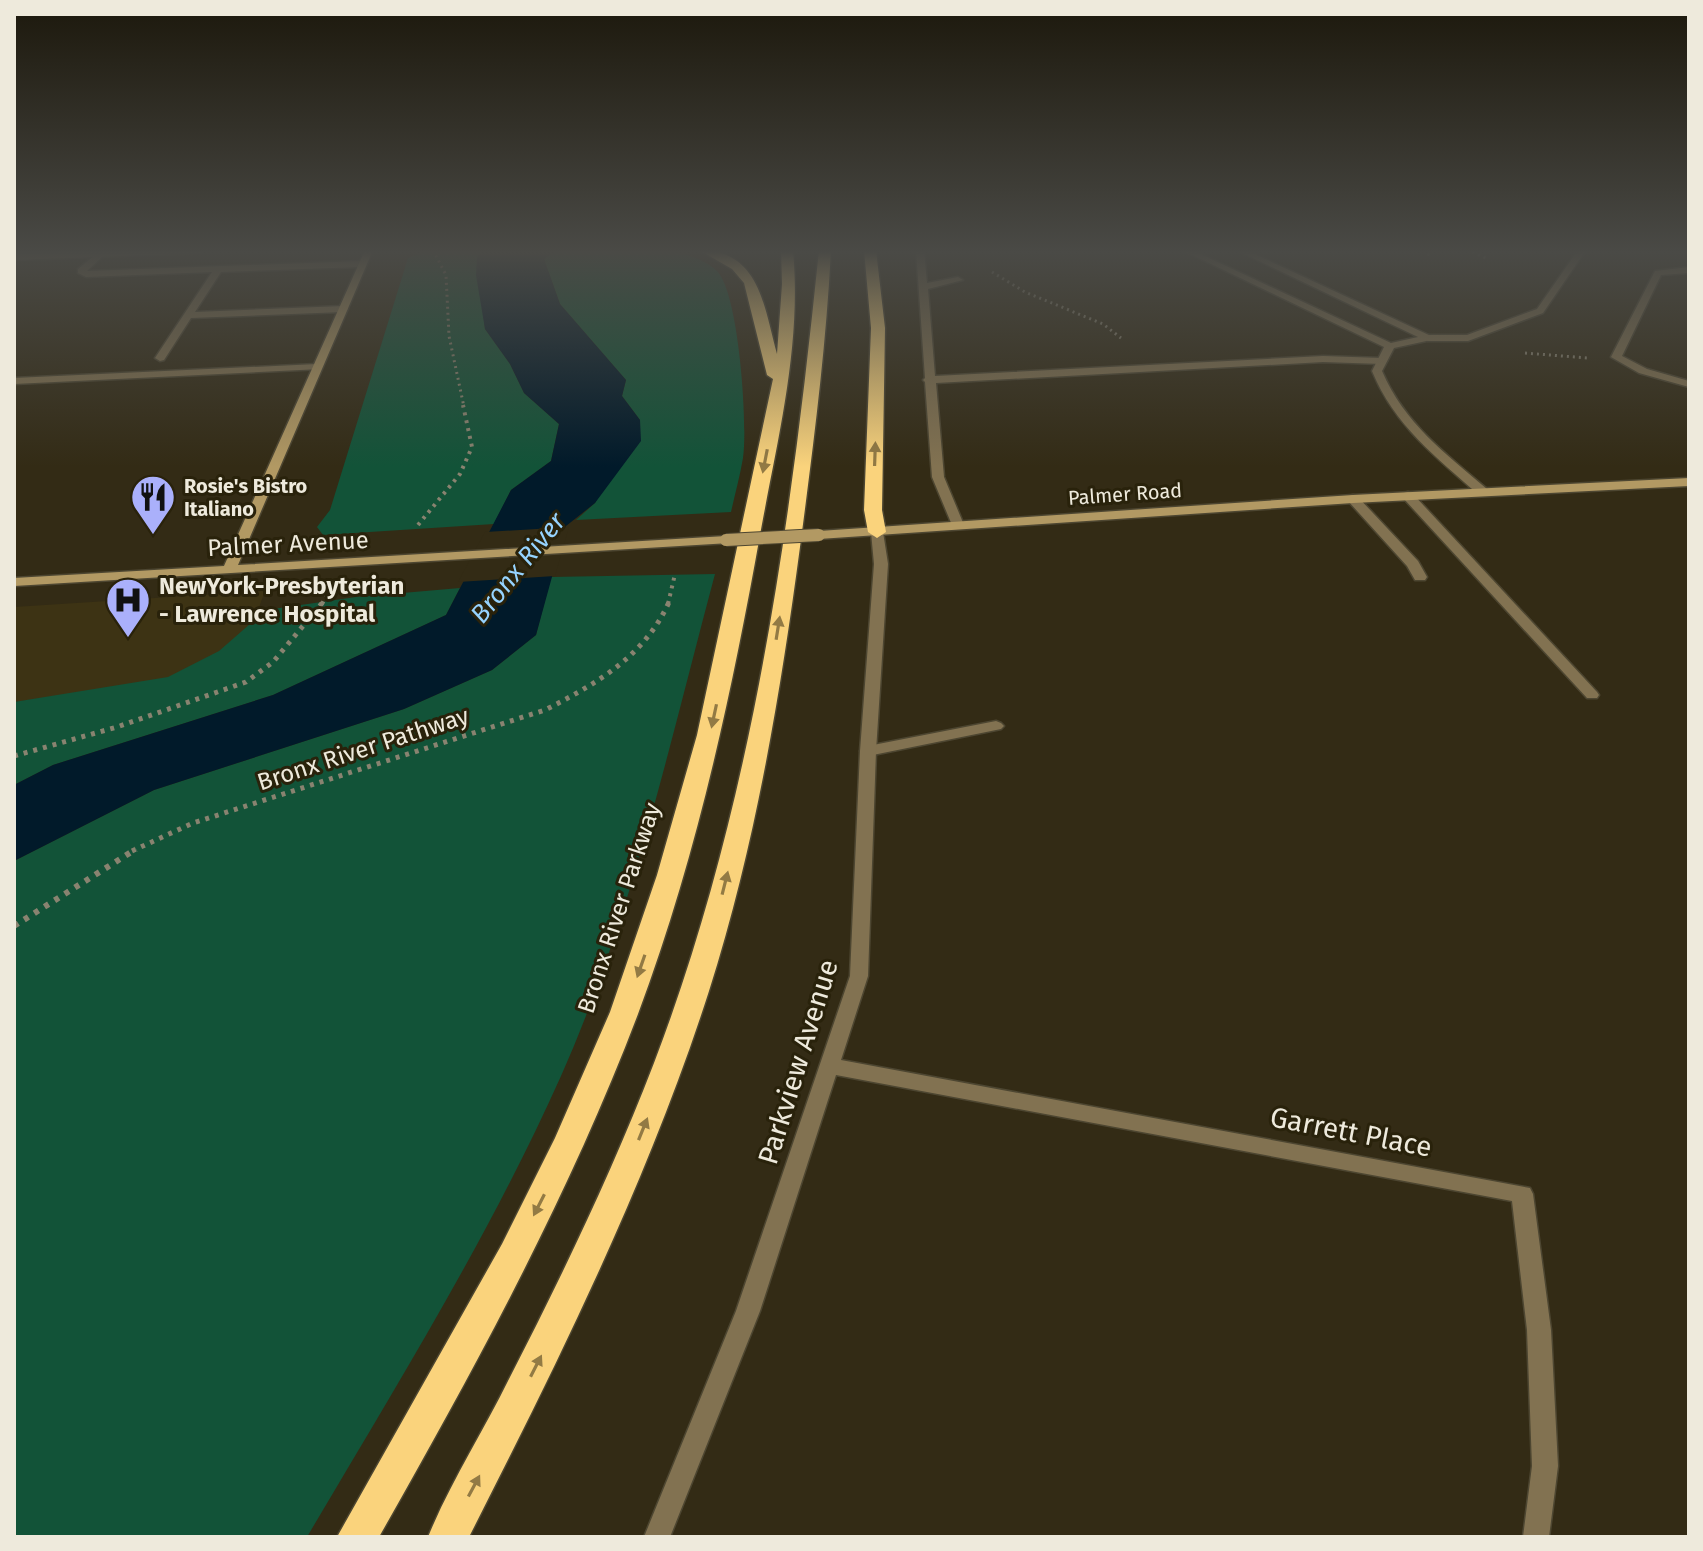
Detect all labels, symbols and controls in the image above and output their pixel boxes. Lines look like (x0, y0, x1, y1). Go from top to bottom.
one-way arrow (868, 441, 881, 466)
one-way arrow (758, 449, 770, 474)
restaurant icon: Rosie's Bistro Italiano (129, 473, 177, 536)
place label: Rosie's Bistro Italiano (184, 474, 308, 521)
street label: Palmer Road (1067, 478, 1183, 510)
water label: Bronx River (464, 506, 573, 629)
street label: Palmer Avenue (207, 526, 369, 562)
place label: NewYork-Presbyterian - Lawrence Hospital (159, 572, 404, 628)
hospital icon: NewYork-Presbyterian - Lawrence Hospital (104, 576, 152, 639)
one-way arrow (772, 616, 784, 641)
street label: Bronx River Pathway (254, 702, 472, 796)
one-way arrow (707, 704, 720, 729)
street label: Bronx River Parkway (572, 799, 666, 1017)
one-way arrow (720, 870, 732, 895)
one-way arrow (634, 954, 646, 978)
street label: Parkview Avenue (751, 956, 845, 1168)
street label: Garrett Place (1267, 1100, 1435, 1164)
one-way arrow (637, 1117, 650, 1141)
one-way arrow (532, 1193, 546, 1216)
one-way arrow (529, 1355, 543, 1378)
one-way arrow (468, 1475, 481, 1498)

